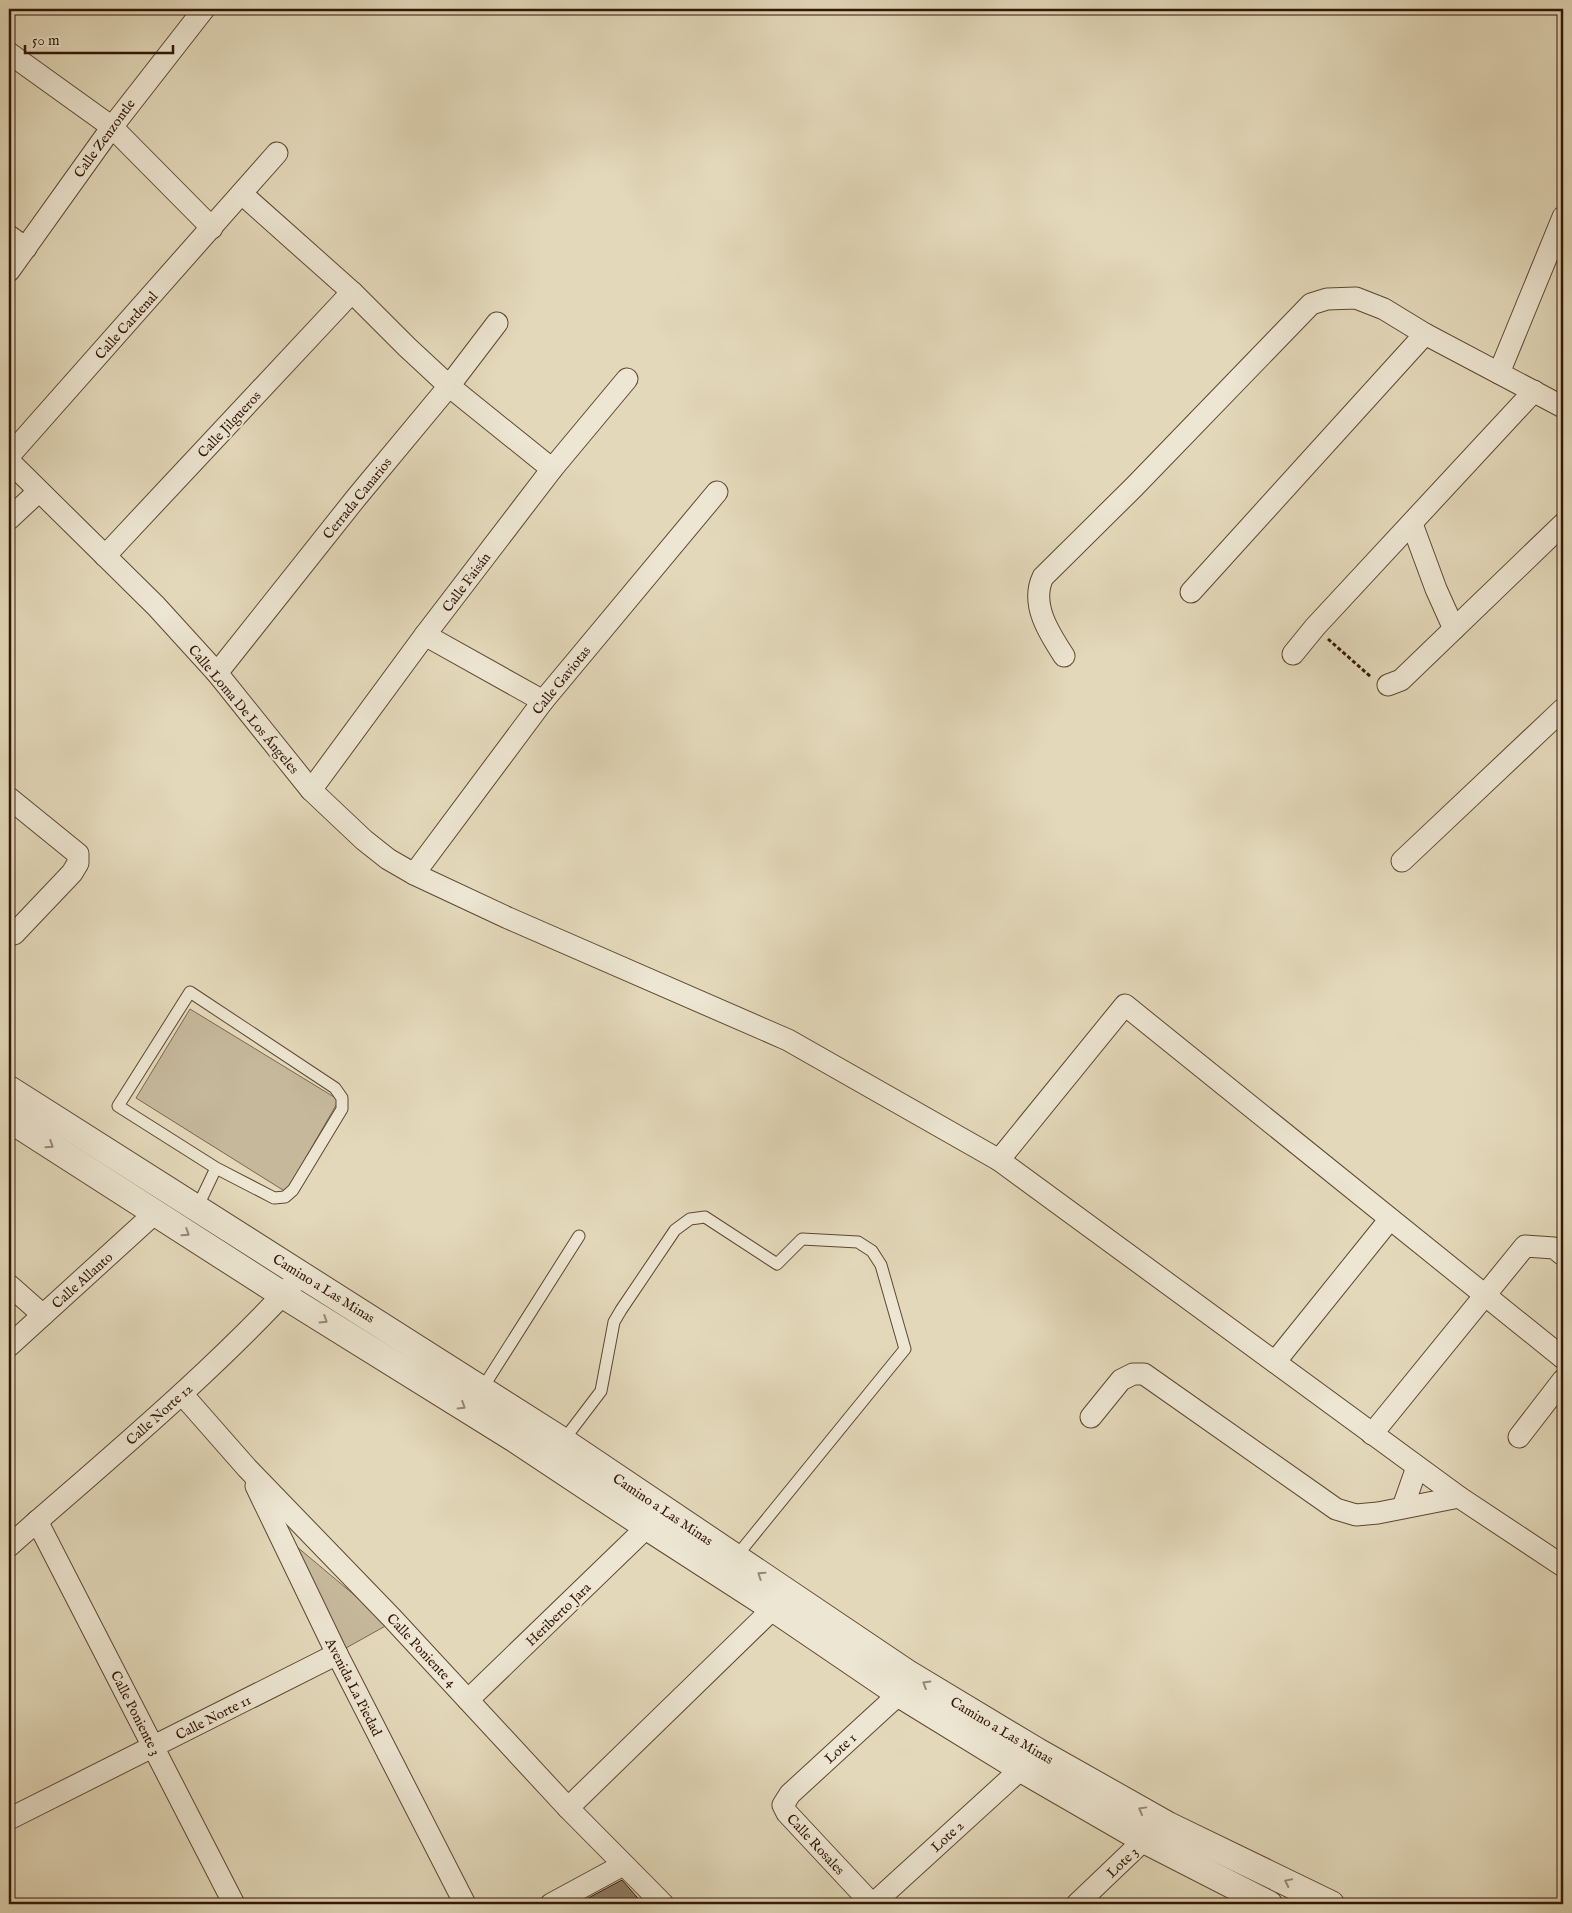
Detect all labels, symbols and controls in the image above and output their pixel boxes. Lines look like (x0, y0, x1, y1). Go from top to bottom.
scale bar (25, 22, 172, 54)
text: 50 m (32, 31, 60, 50)
street label: Calle Zenzontle (70, 95, 140, 182)
street label: Calle Cardenal (91, 288, 162, 363)
street label: Calle Jilgueros (194, 387, 265, 462)
street label: Cerrada Canarios (319, 454, 396, 543)
street label: Calle Faisán (439, 549, 495, 616)
street label: Calle Loma De Los Ángeles (184, 641, 303, 778)
street label: Calle Gaviotas (529, 643, 595, 719)
one-way arrow (44, 1139, 53, 1148)
one-way arrow (181, 1227, 190, 1236)
street label: Calle Allanto (48, 1248, 117, 1313)
street label: Camino a Las Minas (269, 1250, 378, 1328)
one-way arrow (318, 1314, 327, 1323)
street label: Calle Norte 12 (123, 1380, 197, 1449)
one-way arrow (456, 1399, 465, 1409)
street label: Camino a Las Minas (609, 1470, 716, 1550)
one-way arrow (757, 1572, 766, 1582)
street label: Heriberto Jara (522, 1578, 596, 1650)
street label: Calle Poniente 4 (382, 1610, 460, 1692)
street label: Avenida La Piedad (320, 1635, 386, 1740)
street label: Calle Poniente 3 (106, 1668, 164, 1759)
one-way arrow (923, 1681, 932, 1690)
street label: Calle Norte 11 (173, 1691, 254, 1745)
street label: Camino a Las Minas (947, 1693, 1056, 1769)
street label: Lote 1 (821, 1729, 860, 1768)
one-way arrow (1138, 1806, 1147, 1816)
street label: Calle Rosales (782, 1810, 848, 1879)
street label: Lote 2 (927, 1817, 968, 1856)
street label: Lote 3 (1103, 1843, 1142, 1882)
one-way arrow (1284, 1878, 1293, 1888)

